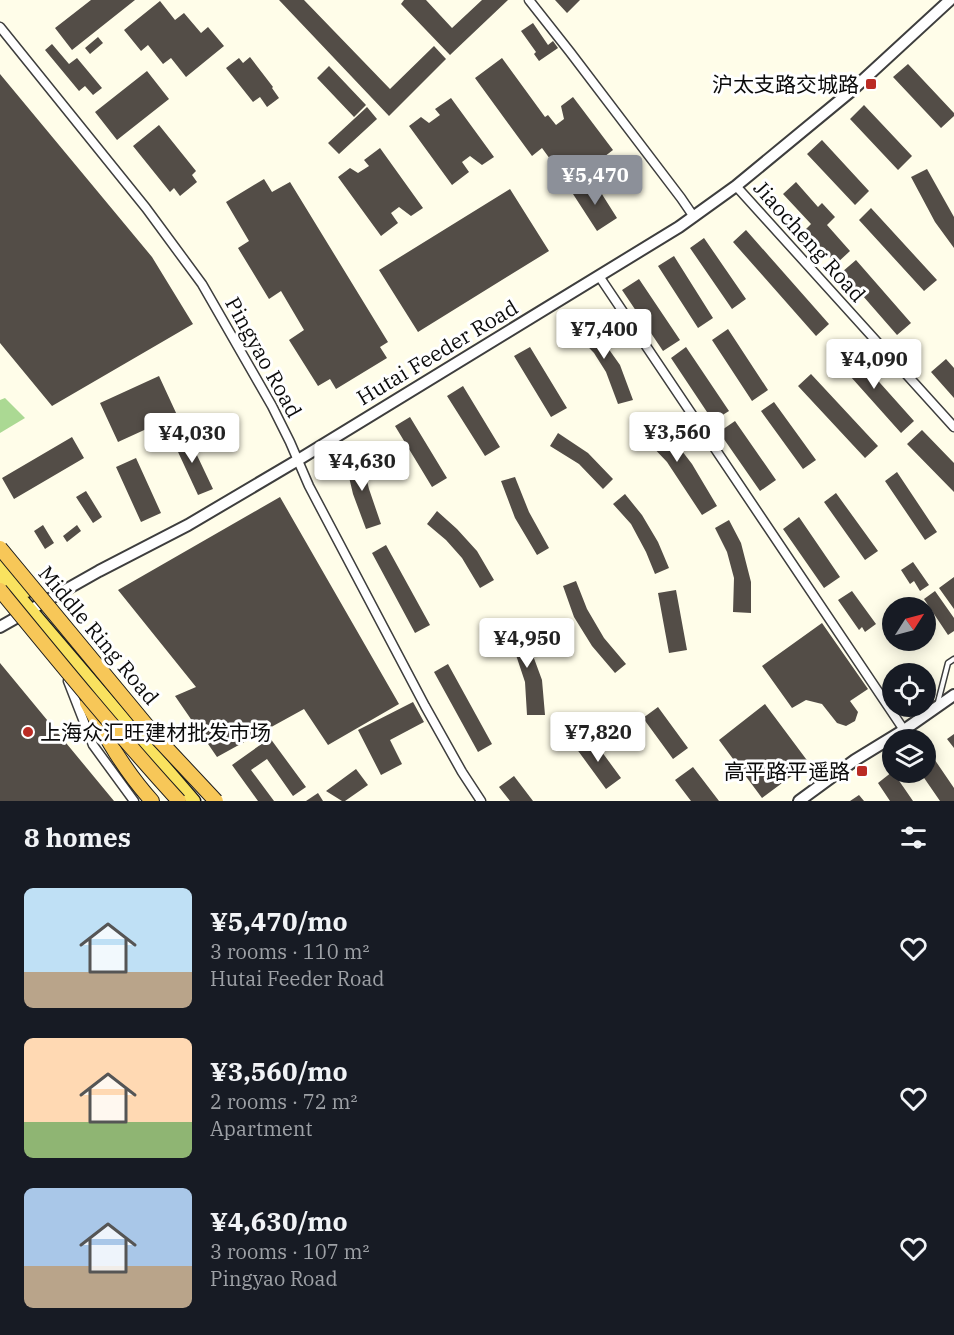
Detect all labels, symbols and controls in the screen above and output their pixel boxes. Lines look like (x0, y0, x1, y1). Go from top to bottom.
place label: 沪太支路交城路 (712, 70, 859, 98)
marker: 沪太支路交城路 (864, 77, 878, 91)
pin: ¥5,470 (546, 155, 644, 206)
text: ¥5,470 (561, 161, 629, 188)
street label: Jiaocheng Road (748, 174, 872, 308)
street label: Pingyao Road (219, 292, 309, 423)
street label: Hutai Feeder Road (351, 293, 523, 411)
pin: ¥7,400 (555, 309, 653, 360)
text: ¥7,400 (570, 315, 638, 342)
pin: ¥4,090 (825, 339, 923, 390)
text: ¥4,090 (840, 345, 908, 372)
pin: ¥3,560 (628, 412, 726, 463)
pin: ¥4,030 (143, 413, 241, 464)
text: ¥3,560 (643, 418, 711, 445)
text: ¥4,030 (158, 419, 226, 446)
pin: ¥4,630 (313, 441, 411, 492)
text: ¥4,630 (328, 447, 396, 474)
street label: Middle Ring Road (33, 560, 166, 711)
north arrow (882, 597, 936, 651)
map controls (882, 597, 936, 783)
pin: ¥4,950 (478, 618, 576, 669)
text: ¥4,950 (493, 624, 561, 651)
button: locate (882, 663, 936, 717)
pin: ¥7,820 (549, 712, 647, 763)
place label: 上海众汇旺建材批发市场 (40, 718, 271, 746)
text: ¥7,820 (564, 718, 632, 745)
marker: 上海众汇旺建材批发市场 (21, 725, 35, 739)
button: layers (882, 729, 936, 783)
place label: 高平路平遥路 (724, 757, 850, 785)
marker: 高平路平遥路 (855, 764, 869, 778)
text: 8 homes (24, 820, 131, 854)
icon: filters (897, 821, 930, 854)
text: ¥5,470/mo (210, 904, 348, 938)
icon: home (72, 912, 144, 984)
icon: heart (897, 932, 930, 965)
text: 3 rooms · 110 m² (210, 938, 369, 965)
text: Hutai Feeder Road (210, 965, 384, 992)
text: ¥3,560/mo (210, 1054, 348, 1088)
icon: home (72, 1062, 144, 1134)
icon: heart (897, 1082, 930, 1115)
text: 2 rooms · 72 m² (210, 1088, 357, 1115)
text: Apartment (210, 1115, 313, 1142)
text: ¥4,630/mo (210, 1204, 348, 1238)
icon: home (72, 1212, 144, 1284)
icon: heart (897, 1232, 930, 1265)
text: 3 rooms · 107 m² (210, 1238, 369, 1265)
text: Pingyao Road (210, 1265, 338, 1292)

